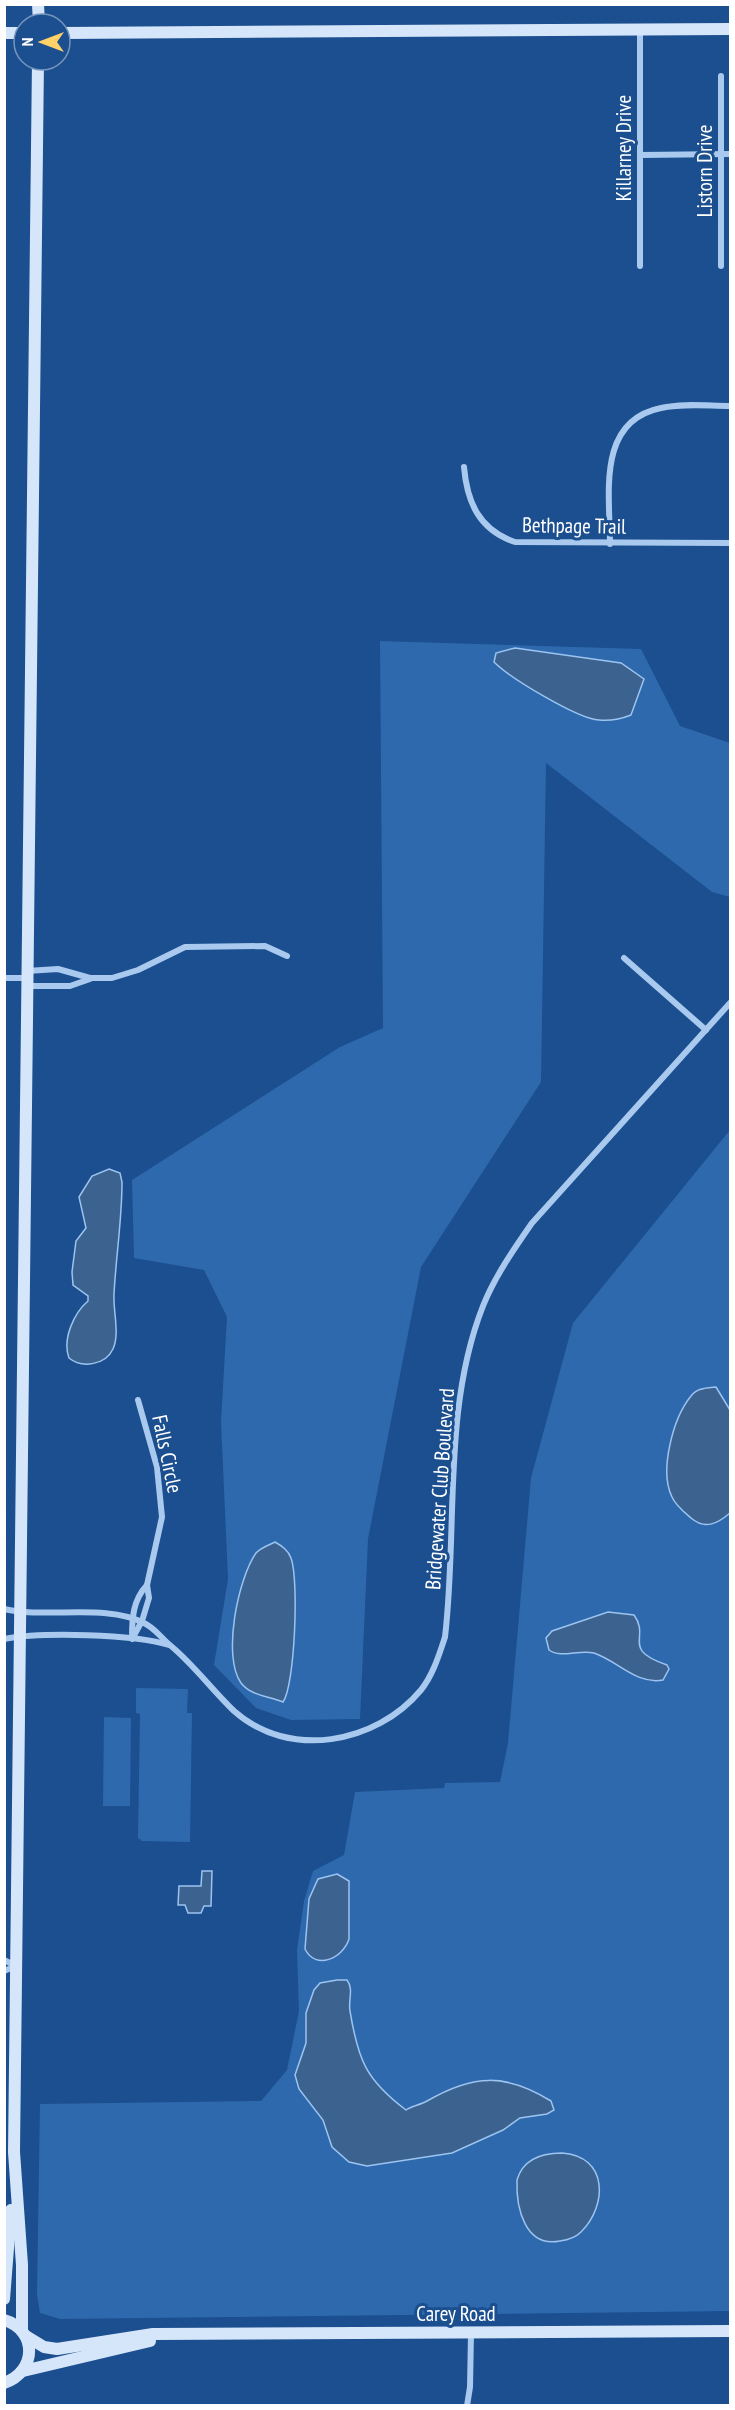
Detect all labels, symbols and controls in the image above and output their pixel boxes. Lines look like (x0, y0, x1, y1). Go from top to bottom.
north arrow (12, 12, 72, 72)
text: N (17, 38, 37, 46)
street label: Killarney Drive (610, 95, 637, 201)
street label: Listorn Drive (691, 125, 718, 217)
street label: Bethpage Trail (522, 511, 626, 540)
street label: Bridgewater Club Boulevard (419, 1387, 460, 1591)
street label: Falls Circle (146, 1412, 189, 1496)
street label: Carey Road (416, 2300, 496, 2327)

